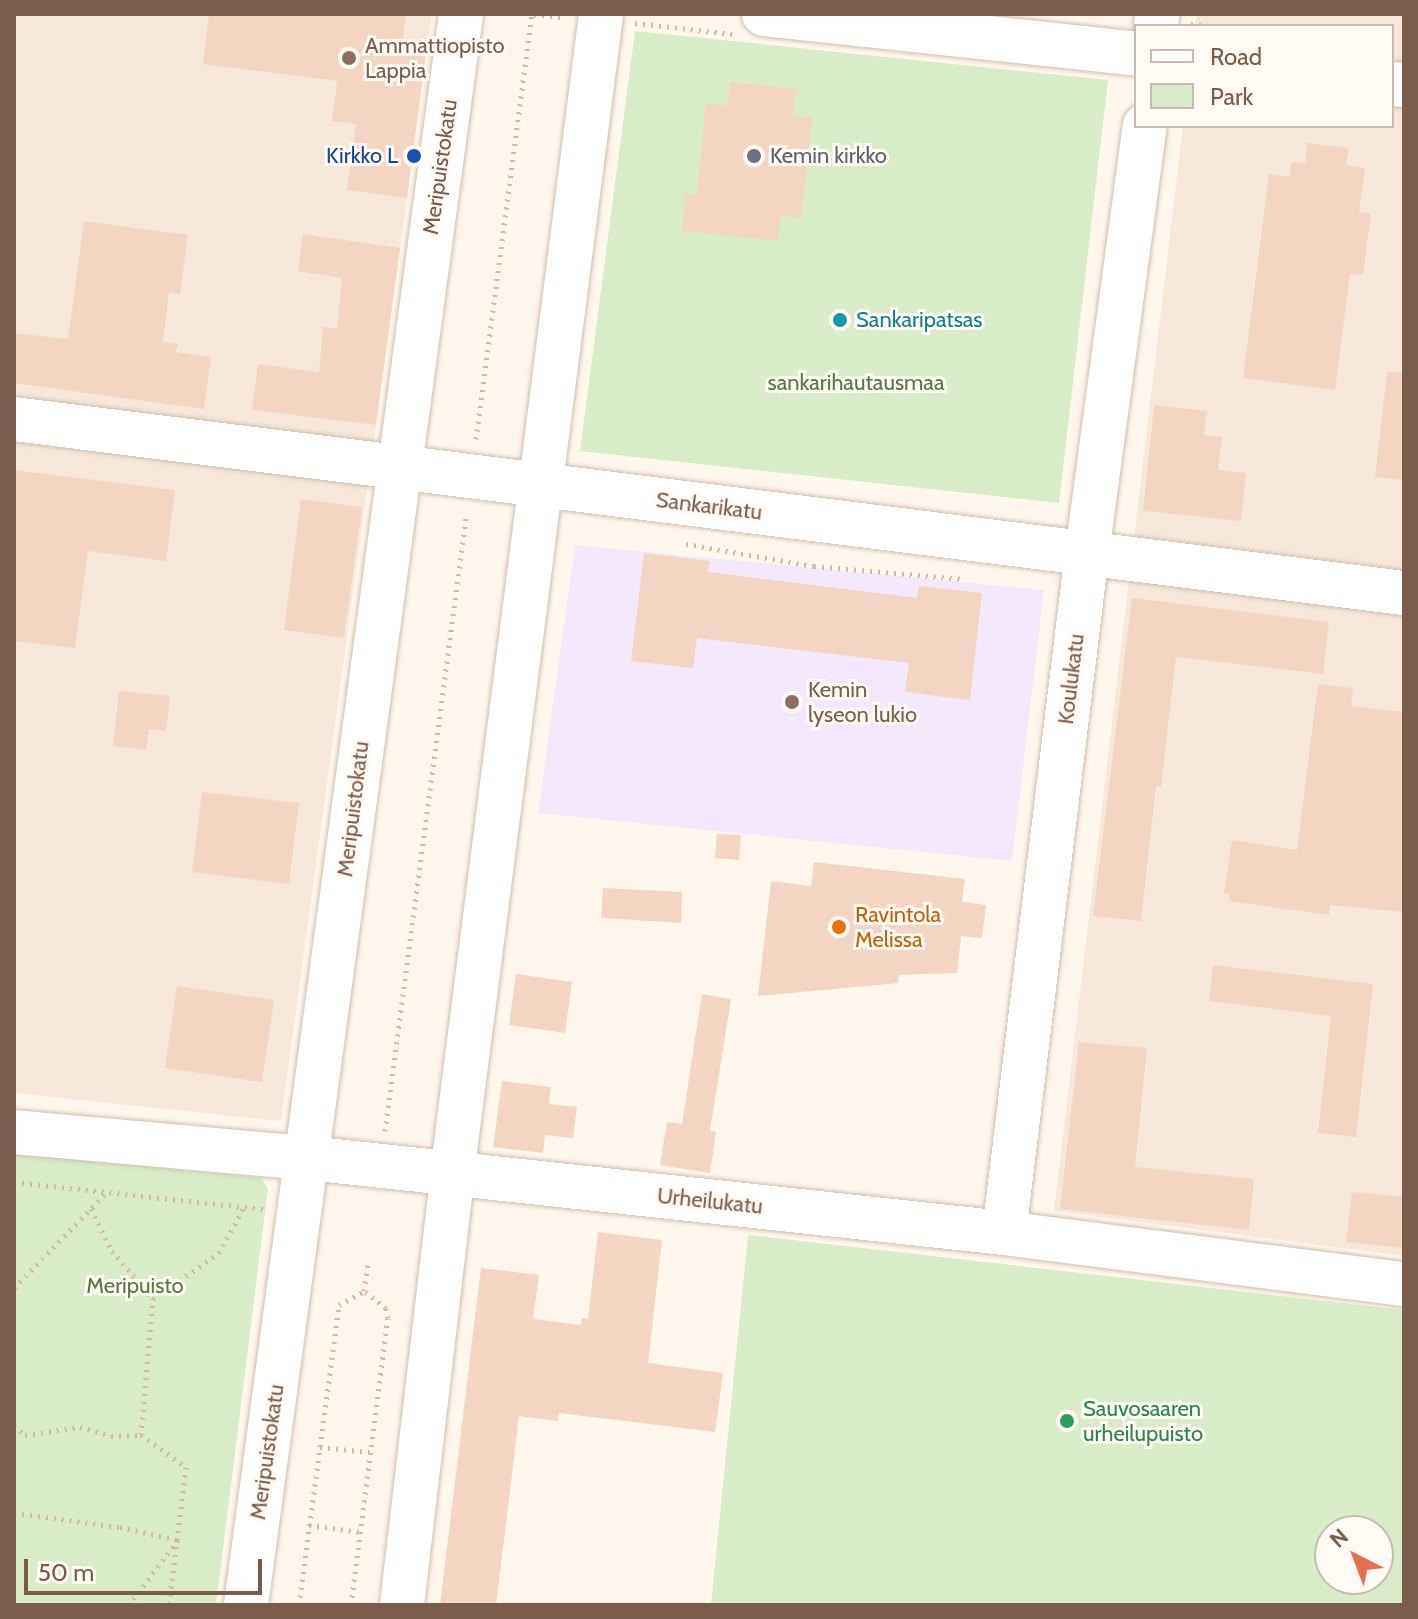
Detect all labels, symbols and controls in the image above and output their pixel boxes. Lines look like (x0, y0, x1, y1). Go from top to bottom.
legend (1134, 24, 1394, 128)
place label: Ammattiopisto Lappia (365, 32, 505, 84)
text: Road (1210, 42, 1262, 71)
marker: Ammattiopisto Lappia (340, 49, 358, 67)
text: Park (1210, 82, 1253, 111)
street label: Meripuistokatu (417, 98, 463, 236)
place label: Kirkko L (326, 143, 398, 169)
place label: Kemin kirkko (770, 143, 887, 169)
marker: Kirkko L (405, 147, 423, 165)
marker: Kemin kirkko (745, 147, 763, 165)
place label: Sankaripatsas (856, 307, 982, 333)
marker: Sankaripatsas (831, 311, 849, 329)
park label: sankarihautausmaa (768, 370, 944, 396)
street label: Sankarikatu (654, 486, 764, 526)
street label: Koulukatu (1052, 632, 1090, 726)
place label: Kemin lyseon lukio (808, 676, 917, 728)
marker: Kemin lyseon lukio (783, 693, 801, 711)
street label: Meripuistokatu (332, 740, 374, 878)
place label: Ravintola Melissa (855, 901, 941, 952)
marker: Ravintola Melissa (830, 918, 848, 936)
street label: Urheilukatu (656, 1182, 764, 1220)
park label: Meripuisto (86, 1273, 184, 1299)
street label: Meripuistokatu (244, 1383, 290, 1521)
place label: Sauvosaaren urheilupuisto (1083, 1395, 1203, 1446)
marker: Sauvosaaren urheilupuisto (1058, 1412, 1076, 1430)
north arrow (1314, 1515, 1394, 1595)
text: N (1324, 1523, 1354, 1554)
scale bar (28, 1543, 266, 1593)
text: 50 m (38, 1558, 94, 1587)

